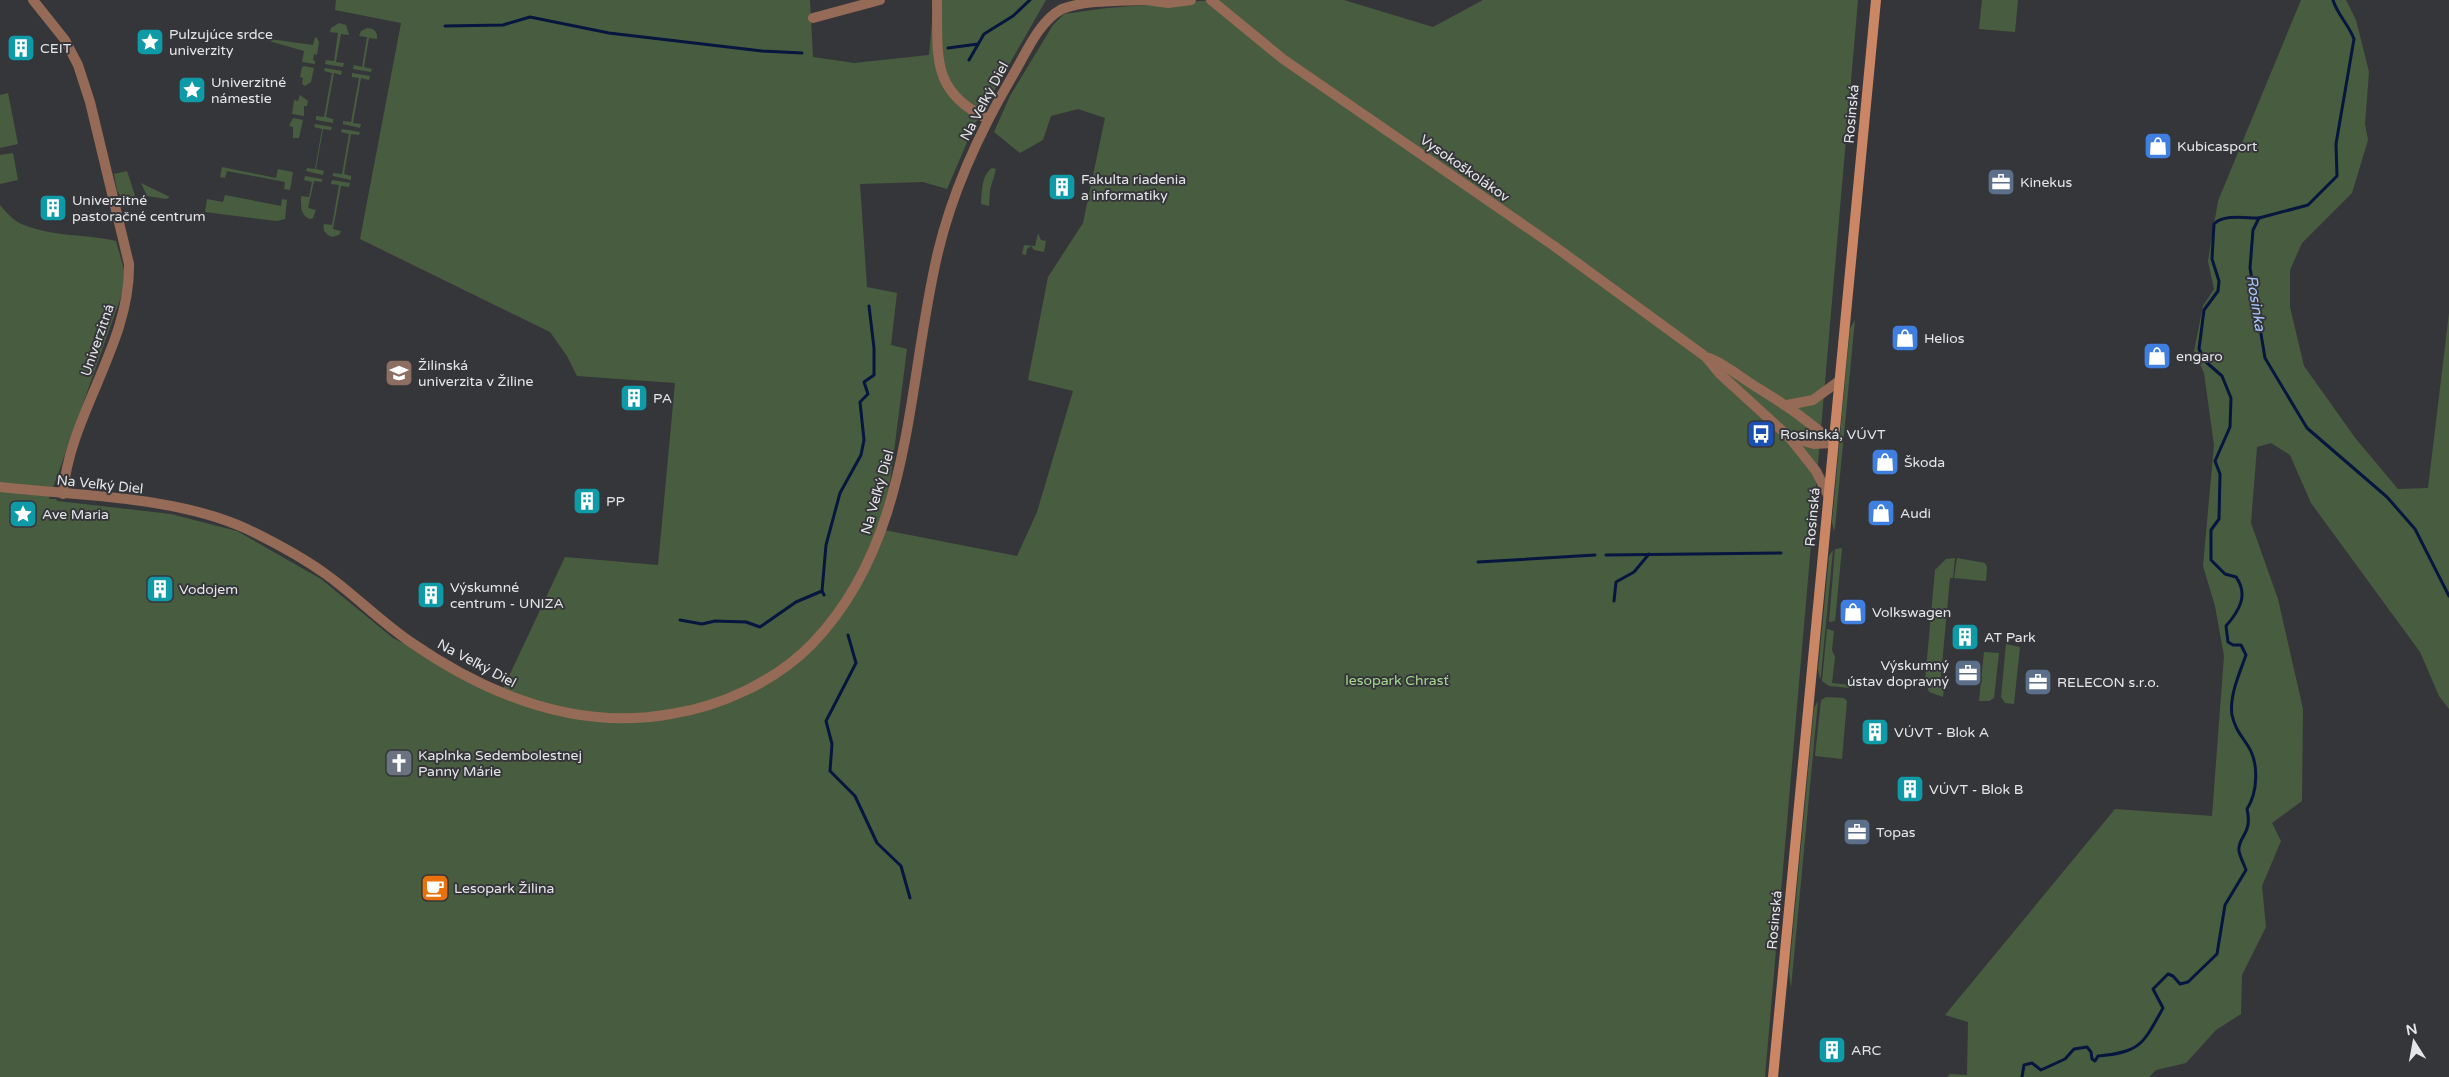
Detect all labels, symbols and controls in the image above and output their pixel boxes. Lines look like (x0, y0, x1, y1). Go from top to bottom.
place label: Pulzujúce srdce univerzity (169, 26, 273, 59)
place icon: Pulzujúce srdce univerzity (135, 27, 165, 57)
building icon: CEIT (6, 33, 36, 63)
place label: CEIT (40, 40, 72, 57)
street label: Na Veľký Diel (956, 59, 1012, 144)
place label: Univerzitné námestie (211, 74, 286, 107)
place icon: Univerzitné námestie (177, 75, 207, 105)
street label: Rosinská (1840, 84, 1863, 144)
street label: Vysokoškolákov (1417, 131, 1513, 206)
shop icon: Kubicasport (2143, 131, 2173, 161)
place label: Kubicasport (2177, 138, 2258, 155)
office icon: Kinekus (1986, 167, 2016, 197)
place label: Fakulta riadenia a informatiky (1081, 171, 1186, 204)
building icon: Fakulta riadenia a informatiky (1047, 172, 1077, 202)
place label: Kinekus (2020, 174, 2072, 191)
place label: Univerzitné pastoračné centrum (72, 192, 206, 225)
building icon: Univerzitné pastoračné centrum (38, 193, 68, 223)
water label: Rosinka (2243, 274, 2269, 333)
street label: Univerzitná (77, 302, 118, 378)
shop icon: Helios (1890, 323, 1920, 353)
place label: Helios (1924, 330, 1965, 347)
shop icon: engaro (2142, 341, 2172, 371)
place label: engaro (2176, 348, 2223, 365)
place label: Žilinská univerzita v Žiline (418, 357, 533, 390)
school or university icon: Žilinská univerzita v Žiline (384, 358, 414, 388)
building icon: PA (619, 383, 649, 413)
place label: PA (653, 390, 672, 407)
bus stop icon: Rosinská, VÚVT (1746, 419, 1776, 449)
place label: Rosinská, VÚVT (1780, 426, 1886, 443)
shop icon: Škoda (1870, 447, 1900, 477)
street label: Na Veľký Diel (857, 448, 898, 536)
place label: Škoda (1904, 454, 1945, 471)
street label: Na Veľký Diel (56, 471, 144, 498)
building icon: PP (572, 486, 602, 516)
street label: Rosinská (1801, 487, 1824, 547)
place label: PP (606, 493, 625, 510)
shop icon: Audi (1866, 498, 1896, 528)
place icon: Ave Maria (8, 499, 38, 529)
place label: Audi (1900, 505, 1931, 522)
place label: Ave Maria (42, 506, 109, 523)
building icon: Vodojem (145, 574, 175, 604)
place label: Výskumné centrum - UNIZA (450, 579, 564, 612)
building icon: Výskumné centrum - UNIZA (416, 580, 446, 610)
place label: Vodojem (179, 581, 238, 598)
shop icon: Volkswagen (1838, 597, 1868, 627)
place label: Volkswagen (1872, 604, 1951, 621)
building icon: AT Park (1950, 622, 1980, 652)
place label: AT Park (1984, 629, 2036, 646)
street label: Na Veľký Diel (434, 635, 519, 691)
place label: Výskumný ústav dopravný (1847, 657, 1949, 690)
office icon: Výskumný ústav dopravný (1953, 658, 1983, 688)
office icon: RELECON s.r.o. (2023, 667, 2053, 697)
park label: lesopark Chrasť (1345, 672, 1449, 689)
place label: RELECON s.r.o. (2057, 674, 2159, 691)
building icon: VÚVT - Blok A (1860, 717, 1890, 747)
place label: VÚVT - Blok A (1894, 724, 1989, 741)
place label: Kaplnka Sedembolestnej Panny Márie (418, 747, 582, 780)
church icon: Kaplnka Sedembolestnej Panny Márie (384, 748, 414, 778)
building icon: VÚVT - Blok B (1895, 774, 1925, 804)
place label: VÚVT - Blok B (1929, 781, 2024, 798)
office icon: Topas (1842, 817, 1872, 847)
place label: Topas (1876, 824, 1916, 841)
cafe icon: Lesopark Žilina (420, 873, 450, 903)
place label: Lesopark Žilina (454, 880, 554, 897)
street label: Rosinská (1763, 890, 1786, 950)
north arrow (2389, 1017, 2439, 1067)
text: N (2404, 1020, 2419, 1039)
building icon: ARC (1817, 1035, 1847, 1065)
place label: ARC (1851, 1042, 1881, 1059)

